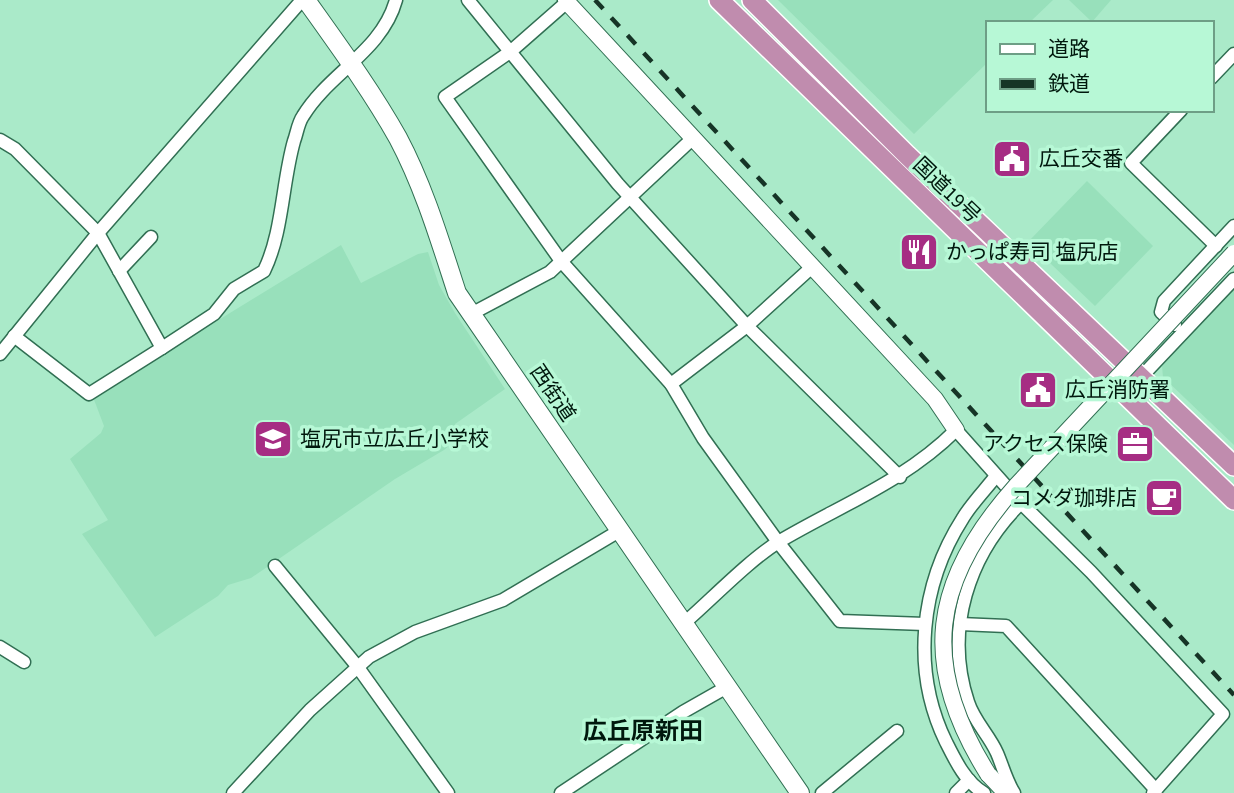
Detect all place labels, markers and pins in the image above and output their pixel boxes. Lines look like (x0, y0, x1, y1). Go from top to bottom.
public building icon: 広丘交番 (991, 138, 1033, 180)
place label: 広丘交番 (1039, 144, 1123, 174)
restaurant icon: かっぱ寿司 塩尻店 (898, 231, 940, 273)
place label: かっぱ寿司 塩尻店 (946, 237, 1118, 267)
public building icon: 広丘消防署 (1017, 369, 1059, 411)
place label: 広丘消防署 (1065, 375, 1170, 405)
school or university icon: 塩尻市立広丘小学校 (252, 418, 294, 460)
office icon: アクセス保険 (1114, 423, 1156, 465)
place label: 塩尻市立広丘小学校 (300, 424, 489, 454)
place label: アクセス保険 (983, 429, 1108, 459)
cafe icon: コメダ珈琲店 (1143, 477, 1185, 519)
place label: コメダ珈琲店 (1011, 483, 1137, 513)

